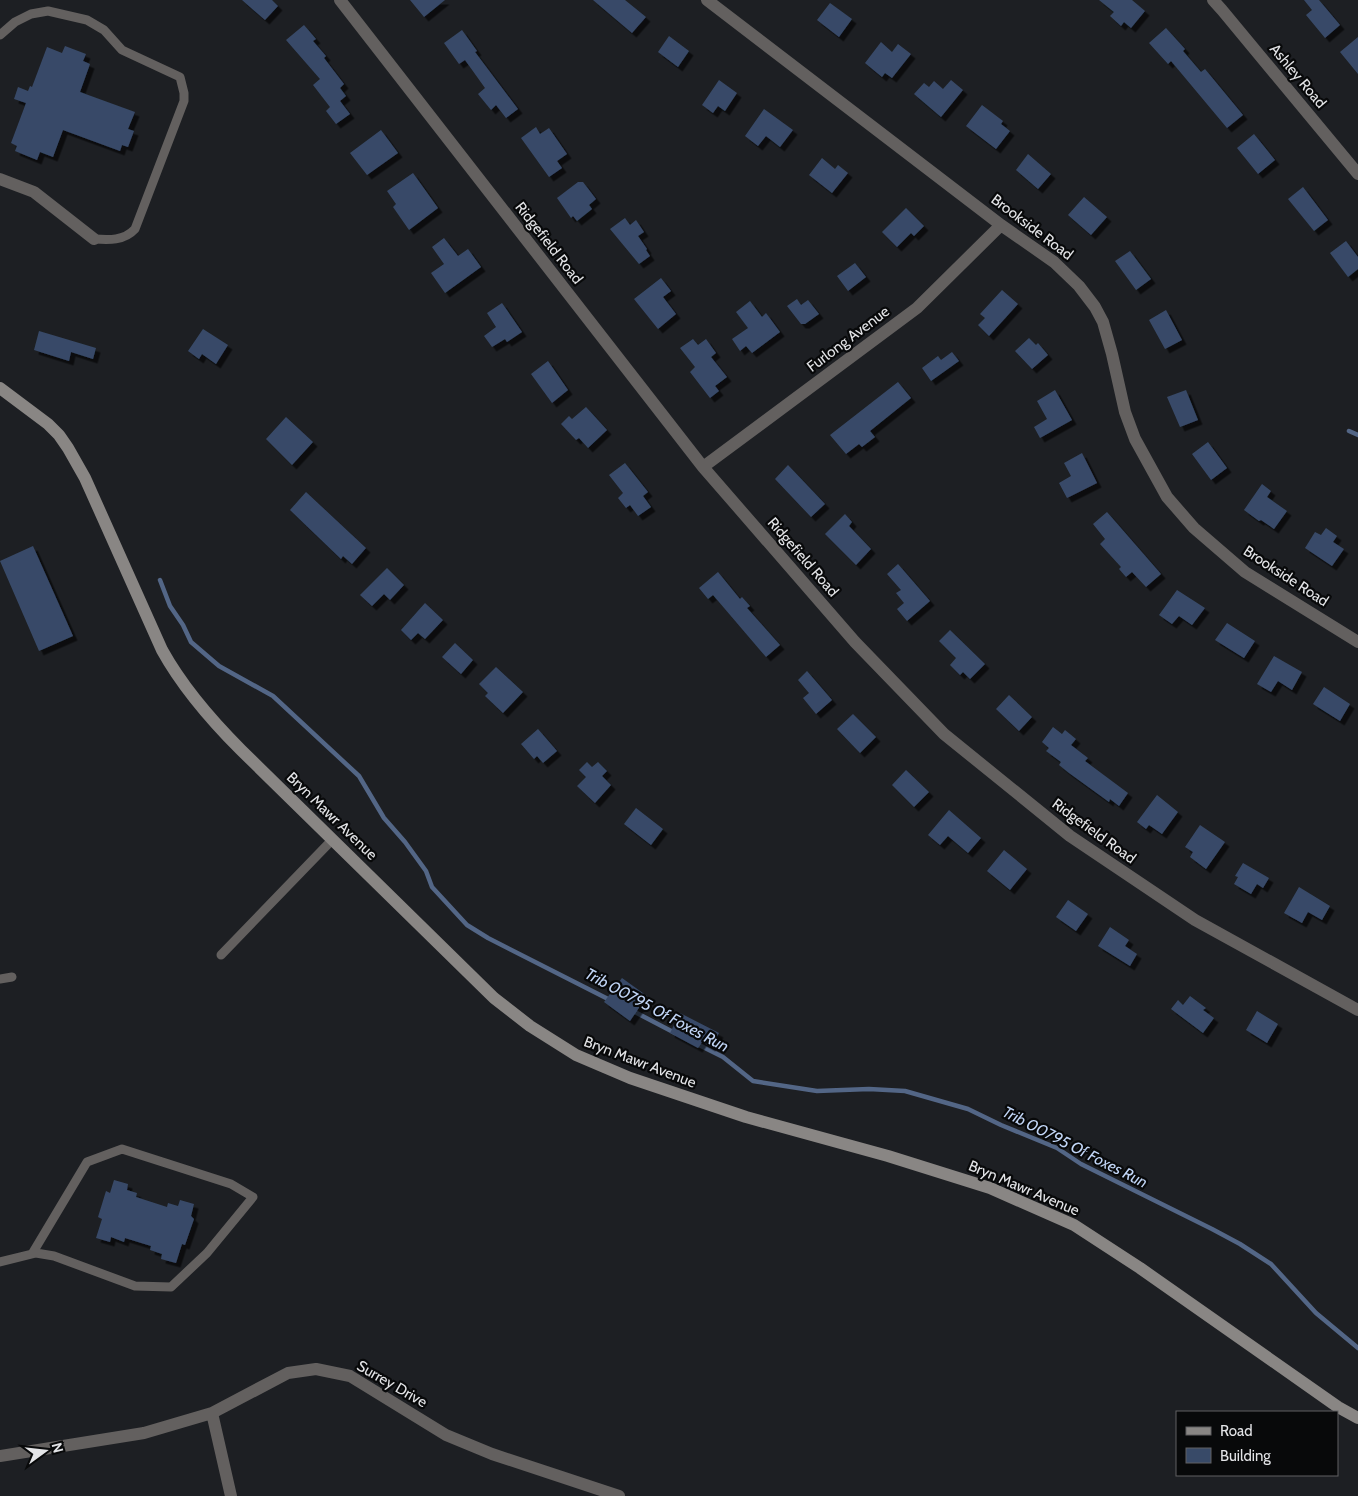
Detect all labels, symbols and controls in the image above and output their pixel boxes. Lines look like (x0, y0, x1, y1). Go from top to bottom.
street label: Ashley Road (1266, 40, 1330, 112)
street label: Brookside Road (987, 190, 1077, 264)
street label: Ridgefield Road (511, 198, 587, 288)
street label: Furlong Avenue (803, 302, 893, 376)
street label: Ridgefield Road (764, 514, 842, 600)
street label: Brookside Road (1240, 542, 1332, 610)
street label: Bryn Mawr Avenue (283, 768, 381, 864)
street label: Ridgefield Road (1049, 795, 1139, 867)
water label: Trib 00795 Of Foxes Run (582, 964, 732, 1056)
street label: Bryn Mawr Avenue (581, 1032, 699, 1092)
water label: Trib 00795 Of Foxes Run (999, 1102, 1151, 1192)
street label: Bryn Mawr Avenue (966, 1157, 1082, 1220)
street label: Surrey Drive (354, 1357, 431, 1411)
legend (1176, 1411, 1338, 1476)
text: Road (1220, 1422, 1253, 1440)
north arrow (20, 1426, 70, 1476)
text: N (48, 1441, 68, 1455)
text: Building (1220, 1447, 1271, 1465)

